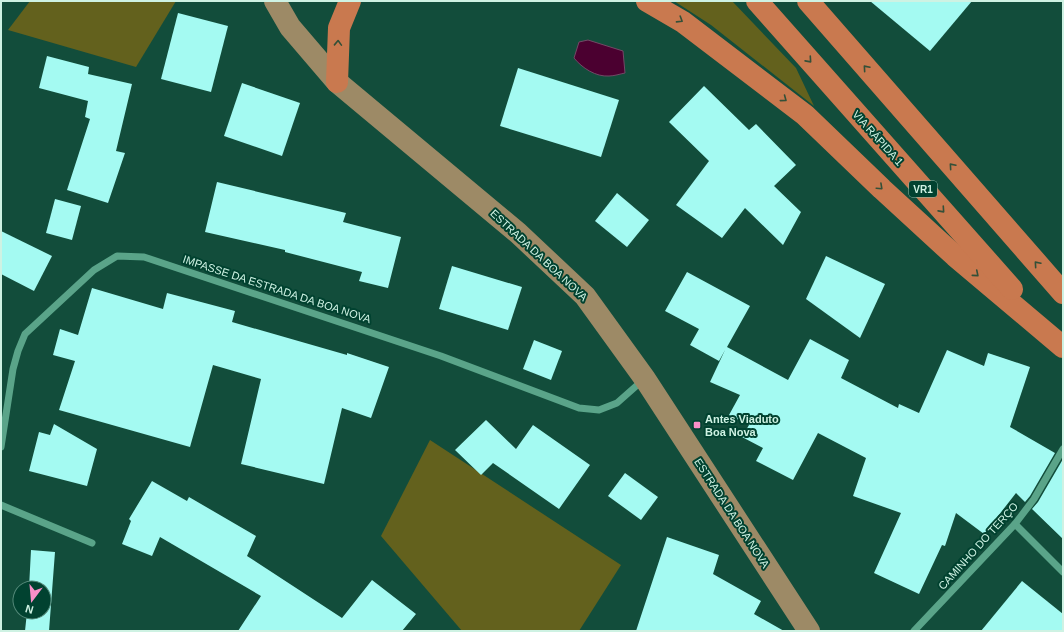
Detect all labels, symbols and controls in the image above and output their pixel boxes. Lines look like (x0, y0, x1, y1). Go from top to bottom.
one-way arrow (676, 16, 683, 23)
one-way arrow (334, 40, 343, 46)
one-way arrow (804, 55, 812, 63)
one-way arrow (864, 65, 871, 73)
one-way arrow (779, 94, 786, 101)
street label: VIA RÁPIDA 1 (850, 108, 906, 168)
one-way arrow (949, 163, 956, 170)
road number: VR1 (909, 181, 937, 197)
one-way arrow (875, 182, 883, 189)
one-way arrow (937, 205, 944, 212)
street label: ESTRADA DA BOA NOVA (488, 207, 590, 304)
street label: IMPASSE DA ESTRADA DA BOA NOVA (181, 253, 373, 325)
one-way arrow (1035, 261, 1042, 268)
one-way arrow (972, 269, 979, 276)
place label: Antes Viaduto Boa Nova (705, 413, 779, 438)
marker: Antes Viaduto Boa Nova (692, 420, 702, 430)
street label: ESTRADA DA BOA NOVA (692, 456, 772, 571)
street label: CAMINHO DO TERÇO (936, 500, 1021, 592)
north arrow (12, 580, 52, 620)
text: N (24, 603, 35, 616)

